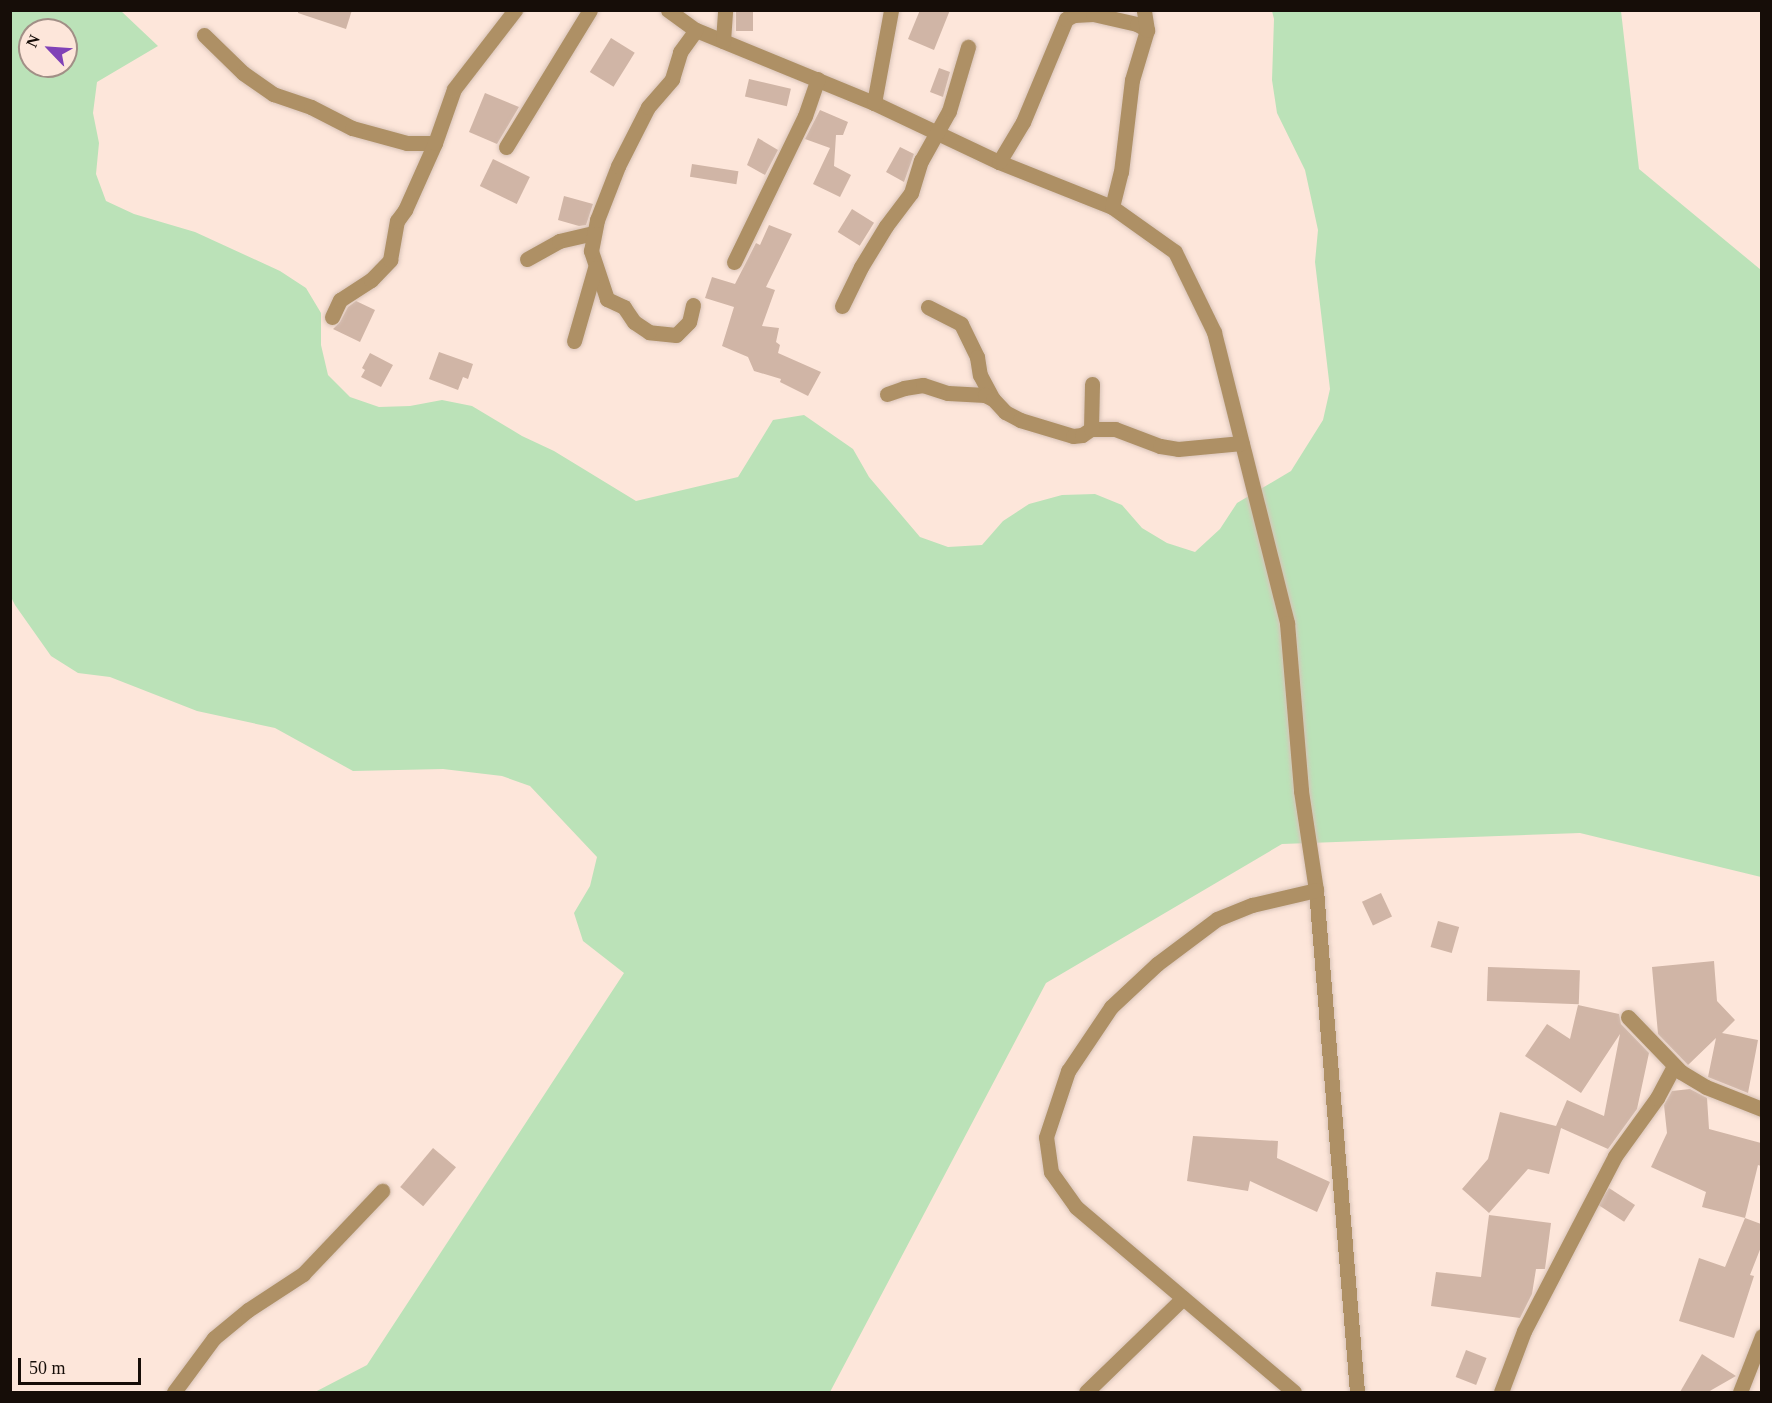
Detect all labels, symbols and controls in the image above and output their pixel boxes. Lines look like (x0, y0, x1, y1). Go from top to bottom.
north arrow (18, 18, 78, 78)
text: N (23, 32, 43, 50)
scale bar (21, 1346, 144, 1384)
text: 50 m (29, 1358, 66, 1378)

